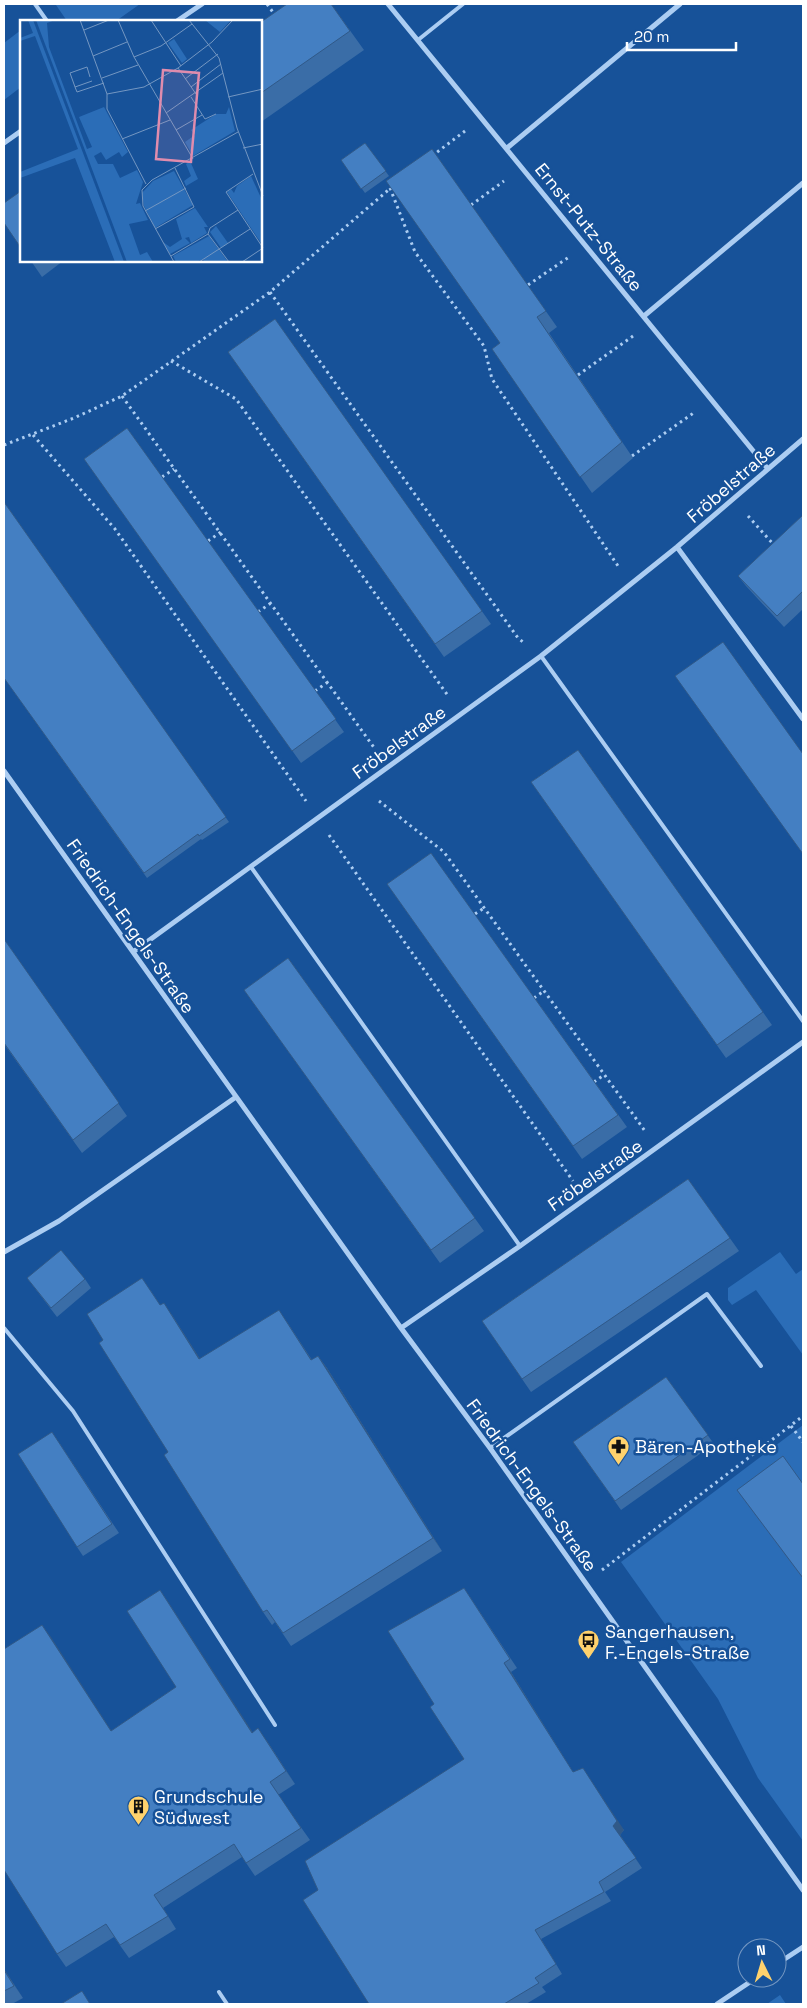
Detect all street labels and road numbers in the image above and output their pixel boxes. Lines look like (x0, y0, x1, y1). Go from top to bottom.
street label: Ernst-Putz-Straße (530, 158, 648, 296)
street label: Fröbelstraße (682, 438, 780, 528)
street label: Fröbelstraße (348, 700, 450, 784)
street label: Friedrich-Engels-Straße (62, 834, 200, 1018)
street label: Fröbelstraße (543, 1134, 647, 1216)
street label: Friedrich-Engels-Straße (462, 1394, 602, 1576)

